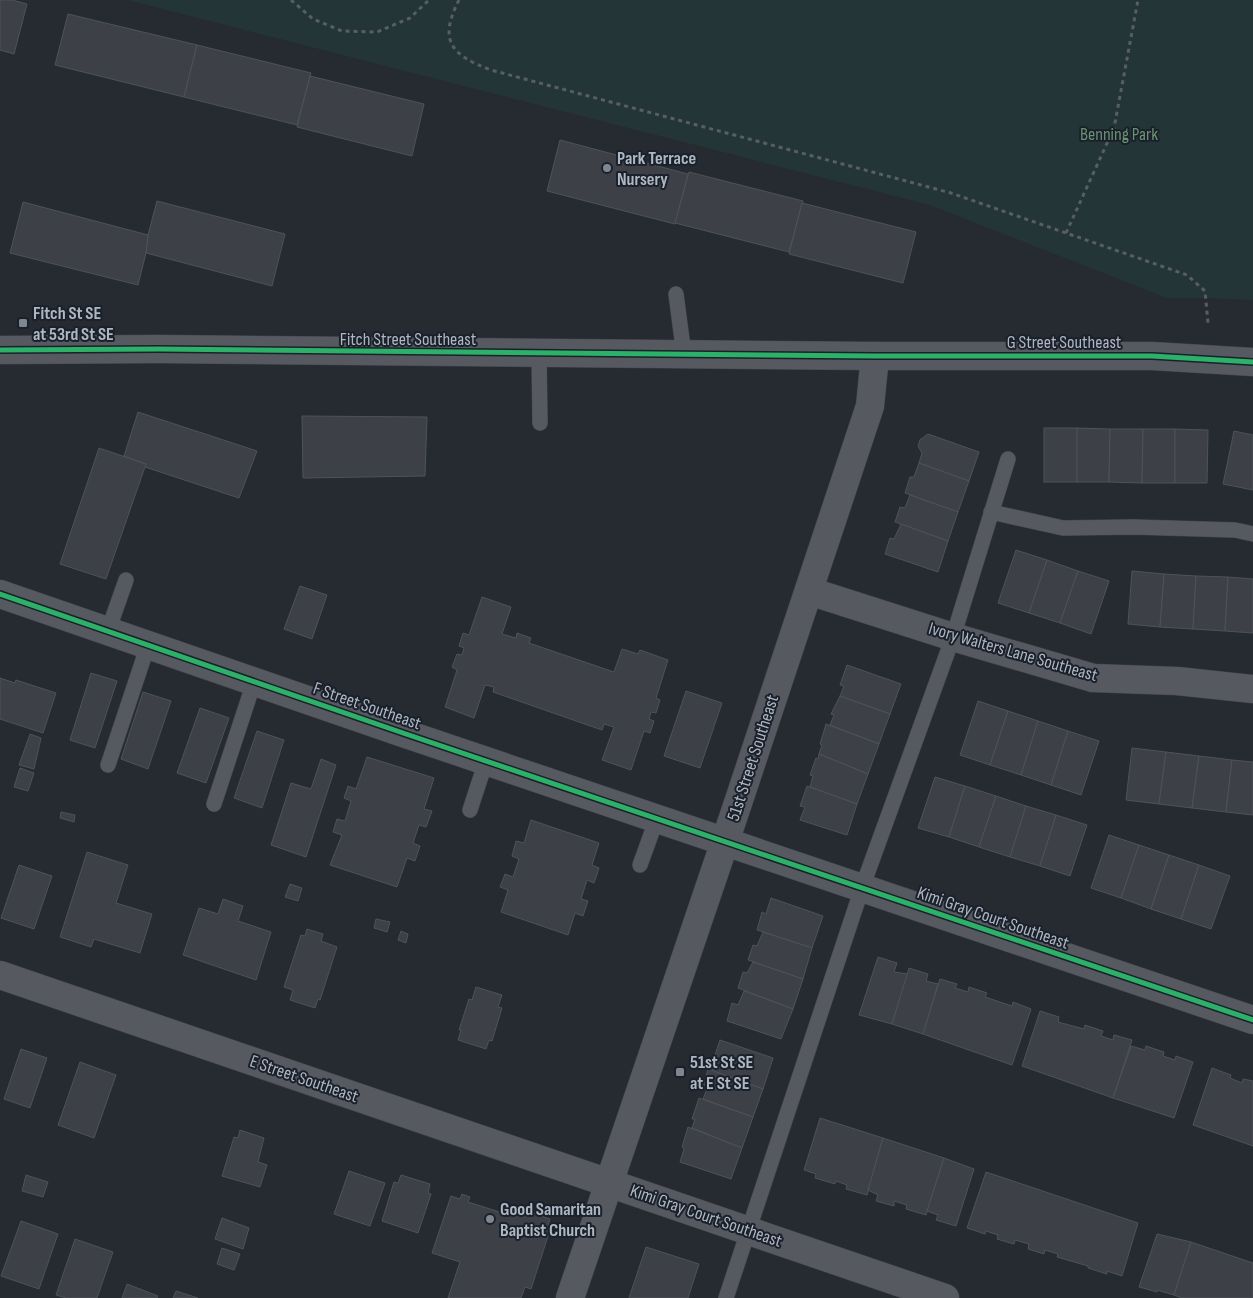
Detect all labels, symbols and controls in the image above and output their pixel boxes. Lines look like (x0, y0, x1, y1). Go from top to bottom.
park label: Benning Park (1080, 124, 1158, 145)
place label: Park Terrace Nursery (617, 148, 696, 190)
marker: Park Terrace Nursery (601, 162, 613, 174)
place label: Fitch St SE at 53rd St SE (33, 303, 114, 345)
marker: Fitch St SE at 53rd St SE (17, 317, 29, 329)
street label: Fitch Street Southeast (340, 329, 477, 350)
street label: G Street Southeast (1007, 332, 1122, 353)
street label: Ivory Walters Lane Southeast (926, 618, 1100, 686)
street label: F Street Southeast (310, 678, 424, 734)
street label: 51st Street Southeast (723, 692, 783, 824)
street label: Kimi Gray Court Southeast (914, 882, 1072, 954)
street label: E Street Southeast (247, 1051, 361, 1108)
place label: 51st St SE at E St SE (690, 1052, 753, 1094)
marker: 51st St SE at E St SE (674, 1066, 686, 1078)
street label: Kimi Gray Court Southeast (627, 1180, 785, 1252)
place label: Good Samaritan Baptist Church (500, 1199, 601, 1241)
marker: Good Samaritan Baptist Church (484, 1213, 496, 1225)

